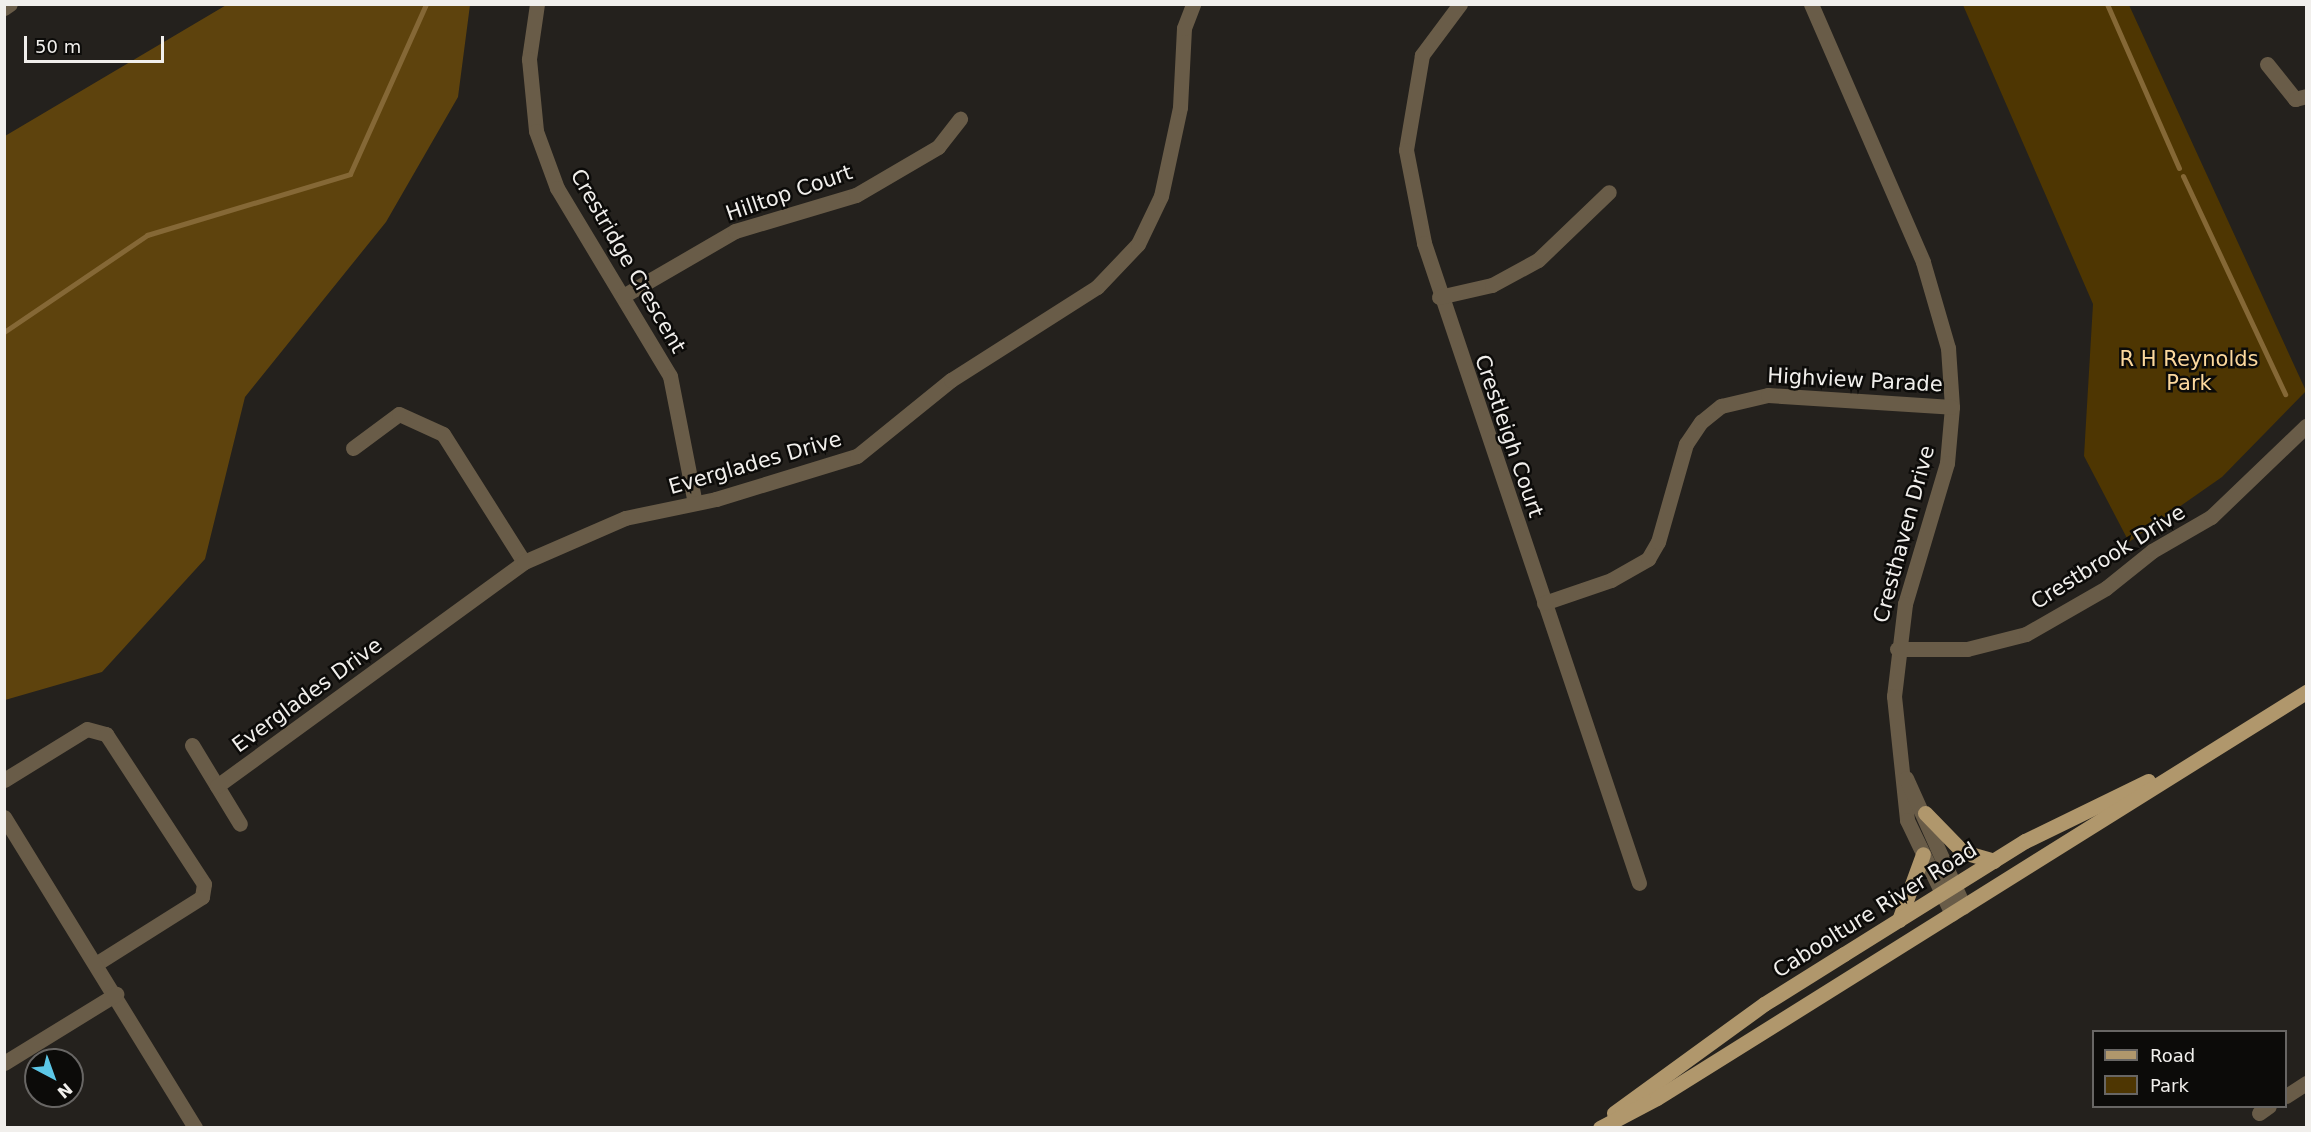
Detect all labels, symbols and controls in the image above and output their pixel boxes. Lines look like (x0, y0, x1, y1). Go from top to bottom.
scale bar (27, 24, 166, 62)
text: 50 m (35, 36, 81, 57)
street label: Hilltop Court (722, 160, 856, 226)
street label: Crestridge Crescent (565, 164, 691, 358)
park label: R H Reynolds Park (2120, 346, 2258, 396)
street label: Crestleigh Court (1469, 351, 1549, 521)
street label: Highview Parade (1767, 363, 1943, 397)
street label: Everglades Drive (666, 426, 844, 500)
street label: Cresthaven Drive (1868, 443, 1940, 625)
street label: Crestbrook Drive (2026, 499, 2190, 615)
street label: Everglades Drive (227, 632, 387, 758)
street label: Caboolture River Road (1768, 837, 1982, 983)
legend (2092, 1030, 2287, 1108)
text: Road (2150, 1045, 2195, 1066)
north arrow (24, 1048, 84, 1108)
text: Park (2150, 1075, 2189, 1096)
text: N (54, 1079, 76, 1102)

